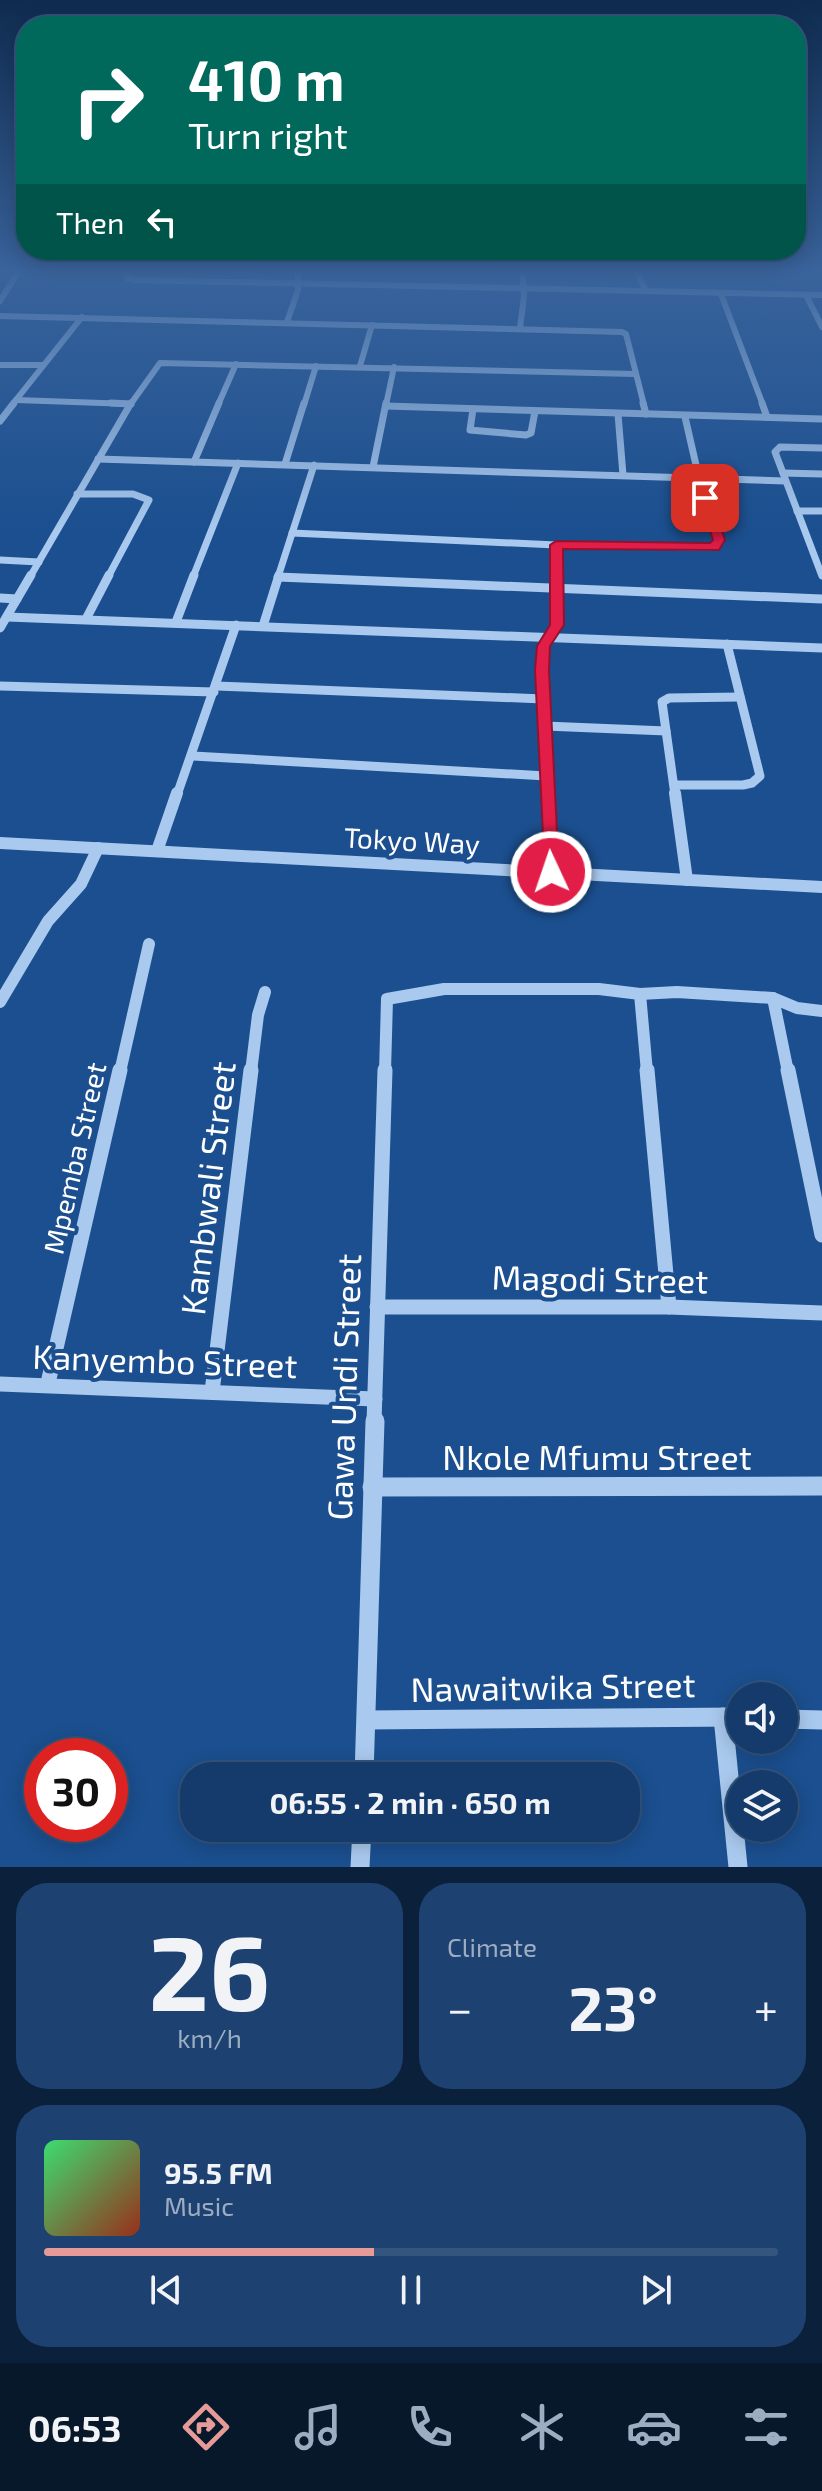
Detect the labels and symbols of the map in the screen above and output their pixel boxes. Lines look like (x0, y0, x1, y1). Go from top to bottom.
pin (671, 464, 739, 532)
street label: Tokyo Way (343, 819, 481, 861)
position arrow (509, 830, 593, 914)
street label: Mpemba Street (35, 1059, 113, 1257)
street label: Kambwali Street (171, 1059, 243, 1317)
street label: Gawa Undi Street (318, 1253, 368, 1521)
street label: Magodi Street (491, 1256, 709, 1300)
street label: Kanyembo Street (32, 1335, 298, 1385)
street label: Nkole Mfumu Street (442, 1436, 752, 1477)
street label: Nawaitwika Street (410, 1663, 696, 1709)
speed limit sign: 30 (24, 1738, 128, 1842)

